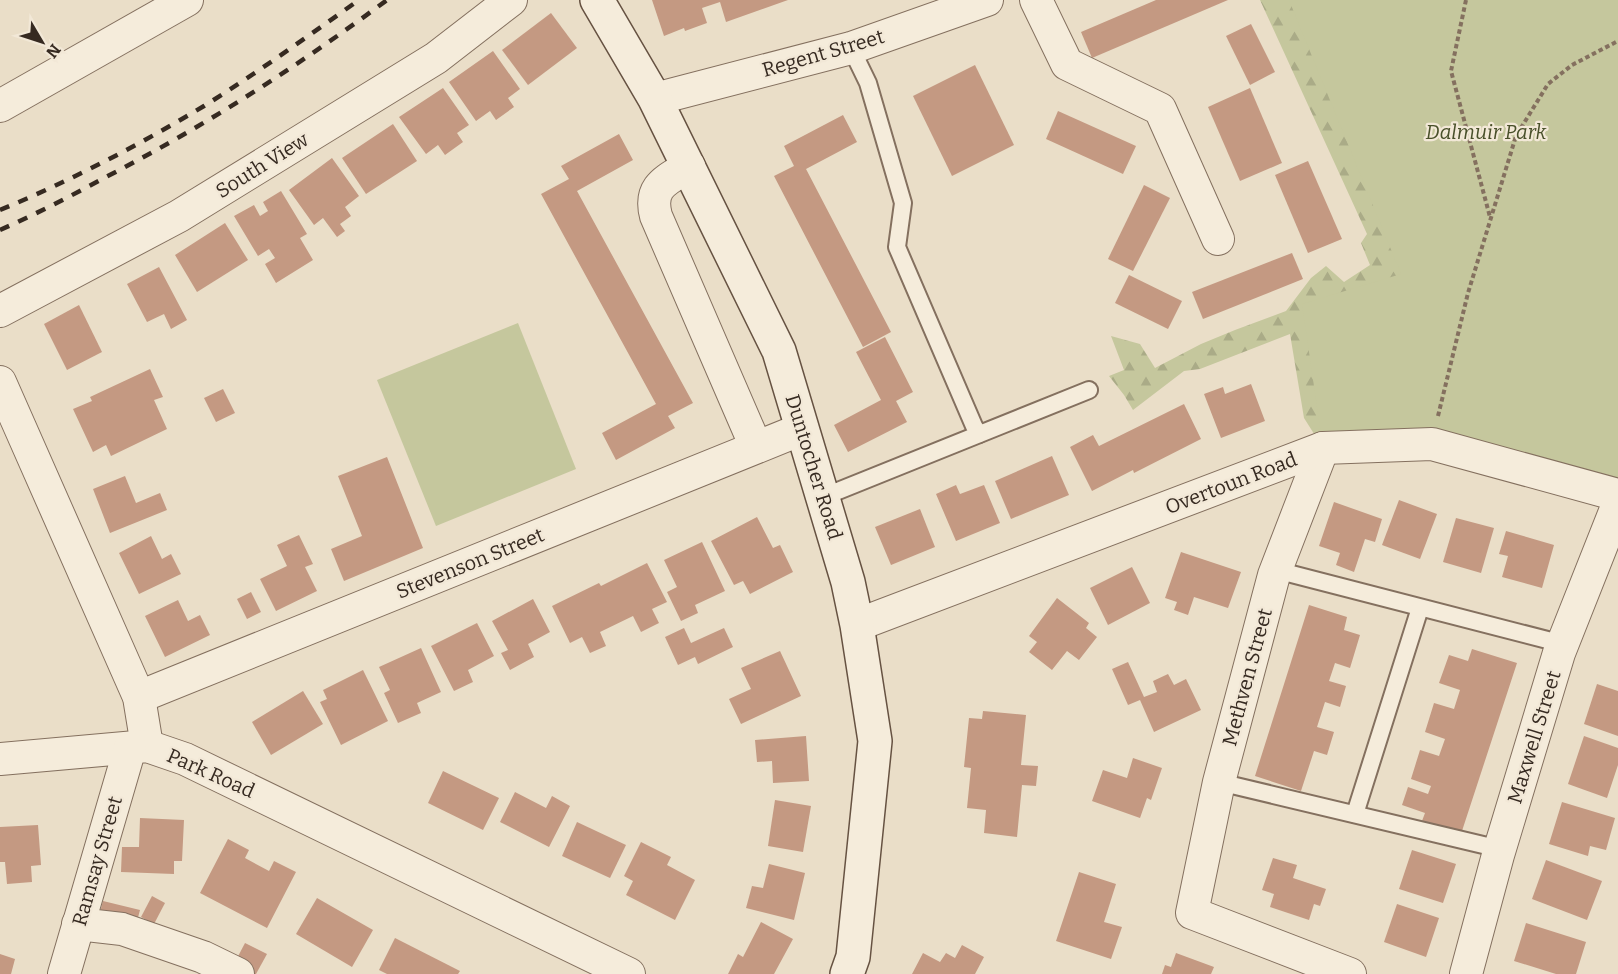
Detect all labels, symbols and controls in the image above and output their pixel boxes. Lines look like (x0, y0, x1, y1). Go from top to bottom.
north arrow (12, 12, 72, 72)
street label: Regent Street (759, 24, 887, 82)
text: N (42, 40, 65, 62)
park label: Dalmuir Park (1426, 120, 1547, 144)
street label: South View (211, 127, 314, 203)
street label: Duntocher Road (780, 391, 848, 543)
street label: Overtoun Road (1162, 447, 1300, 519)
street label: Stevenson Street (393, 522, 547, 604)
street label: Methven Street (1217, 605, 1277, 749)
street label: Maxwell Street (1502, 668, 1566, 806)
street label: Park Road (164, 743, 259, 803)
street label: Ramsay Street (67, 793, 127, 929)

